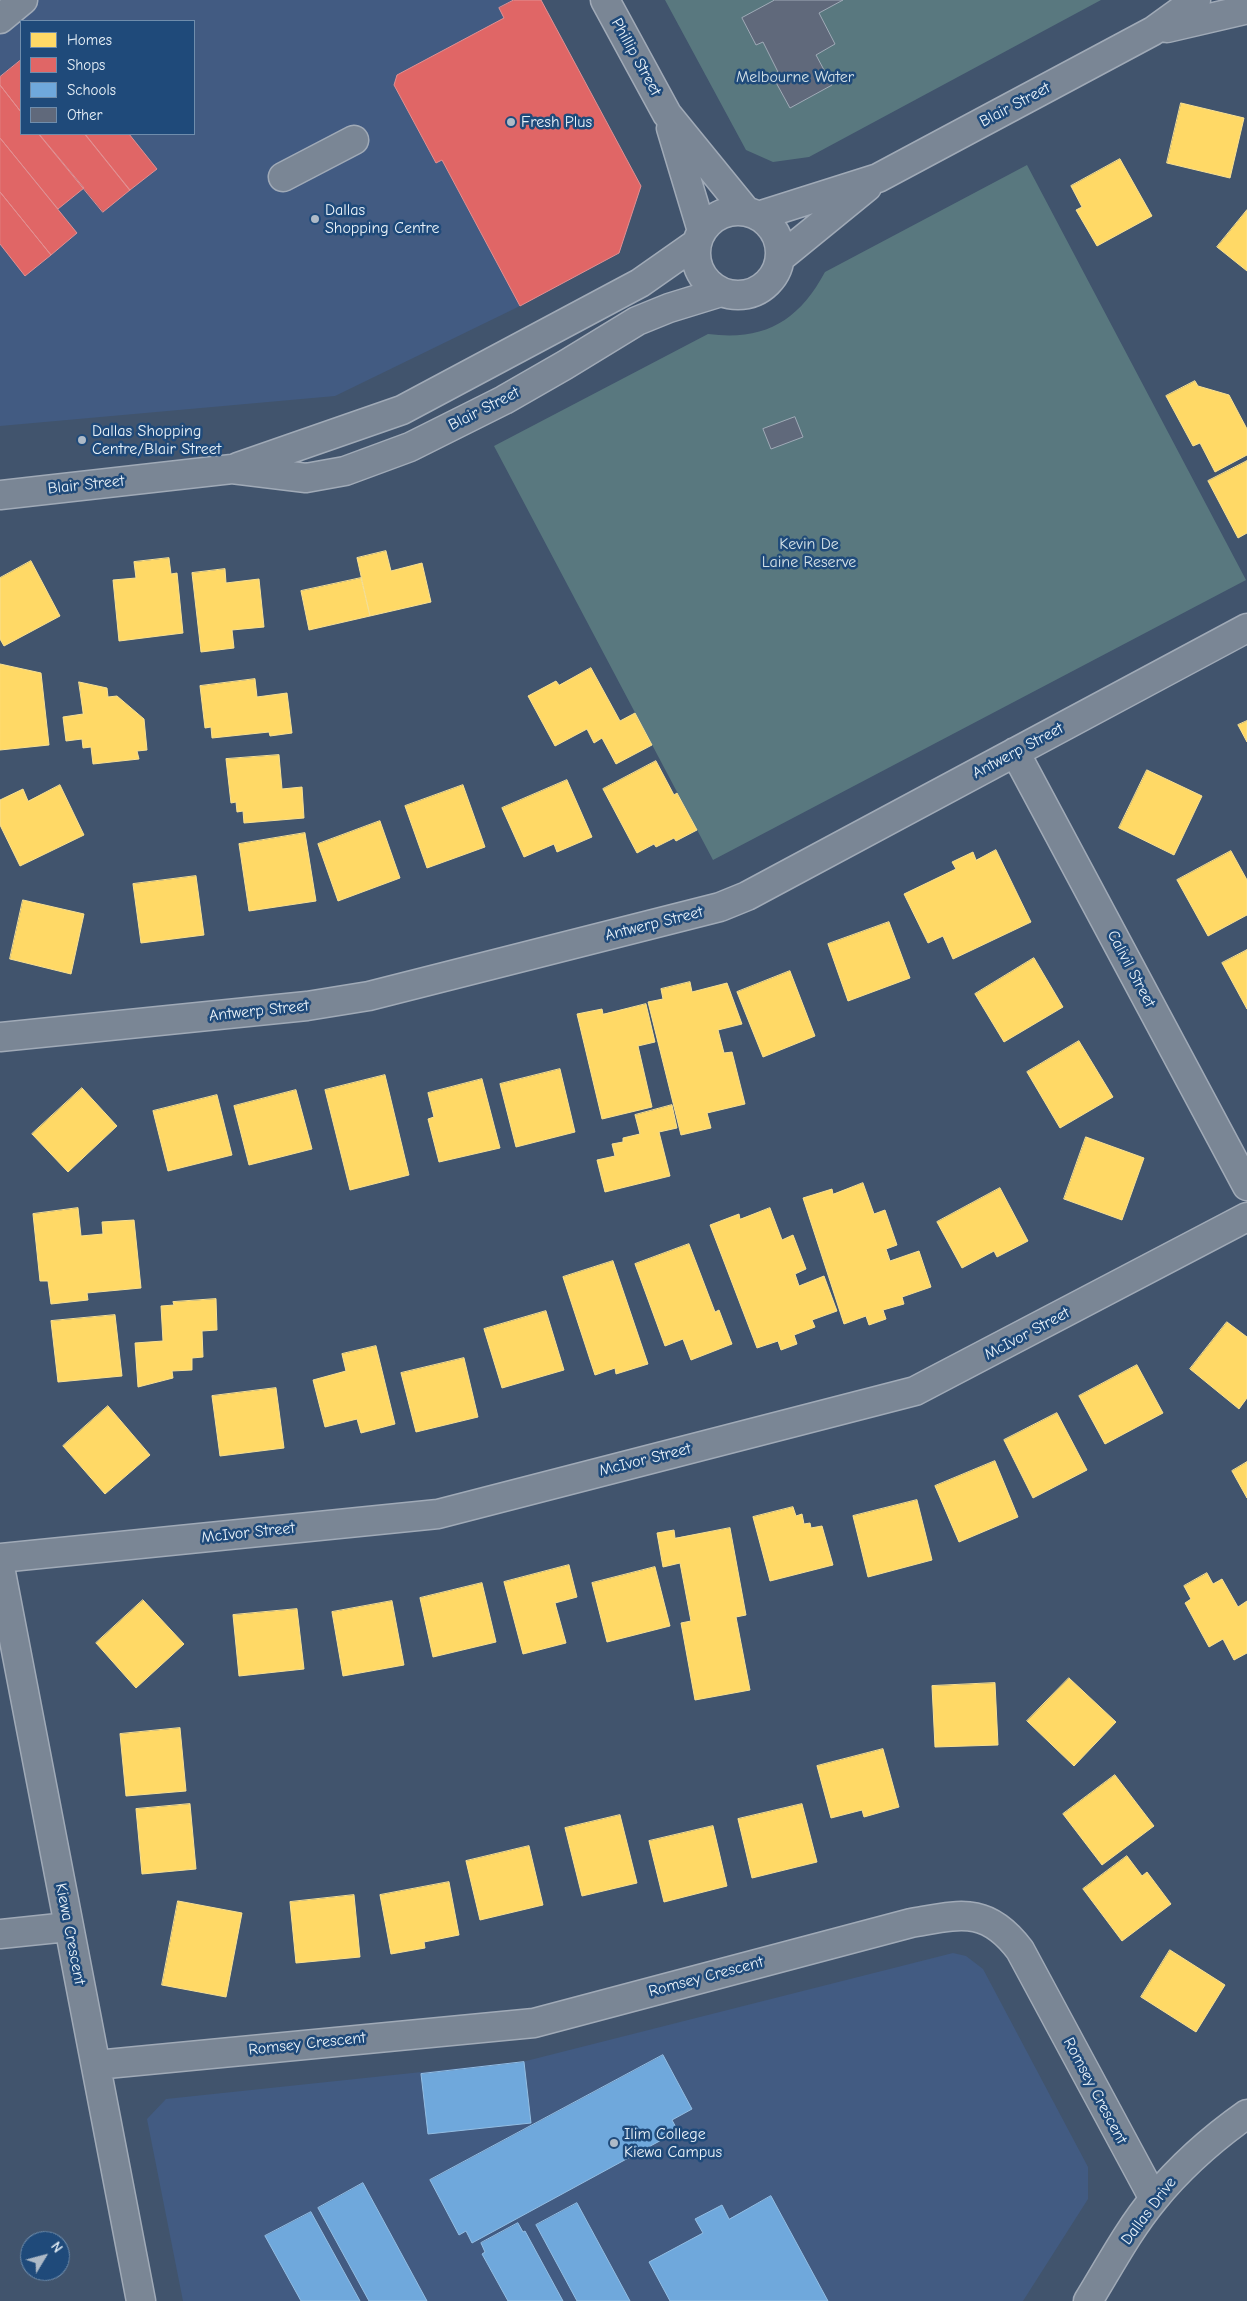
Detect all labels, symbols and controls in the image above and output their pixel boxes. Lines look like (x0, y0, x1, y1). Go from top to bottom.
street label: Phillip Street (607, 15, 665, 99)
legend (20, 20, 195, 135)
text: Homes (67, 31, 112, 49)
text: Shops (67, 56, 105, 74)
park label: Melbourne Water (736, 67, 854, 87)
street label: Blair Street (976, 78, 1054, 132)
text: Schools (67, 81, 116, 99)
text: Other (67, 106, 102, 124)
place label: Fresh Plus (521, 112, 592, 132)
marker: Fresh Plus (505, 116, 517, 128)
place label: Dallas Shopping Centre (325, 200, 439, 238)
marker: Dallas Shopping Centre (309, 213, 321, 225)
street label: Blair Street (445, 383, 523, 435)
place label: Dallas Shopping Centre/Blair Street (92, 421, 221, 459)
marker: Dallas Shopping Centre/Blair Street (76, 434, 88, 446)
street label: Blair Street (47, 471, 125, 499)
park label: Kevin De Laine Reserve (762, 534, 856, 572)
street label: Antwerp Street (969, 719, 1067, 783)
street label: Antwerp Street (603, 903, 705, 945)
street label: Calivil Street (1103, 927, 1159, 1011)
street label: Antwerp Street (208, 996, 310, 1026)
street label: McIvor Street (981, 1303, 1073, 1365)
street label: McIvor Street (597, 1439, 693, 1481)
street label: McIvor Street (200, 1519, 296, 1547)
street label: Kiewa Crescent (51, 1882, 89, 1986)
street label: Romsey Crescent (647, 1952, 765, 2002)
street label: Romsey Crescent (247, 2028, 367, 2060)
street label: Romsey Crescent (1059, 2034, 1131, 2148)
place label: Ilim College Kiewa Campus (624, 2124, 722, 2162)
marker: Ilim College Kiewa Campus (608, 2137, 620, 2149)
street label: Dallas Drive (1117, 2173, 1181, 2249)
north arrow (20, 2231, 70, 2281)
text: N (47, 2239, 66, 2256)

